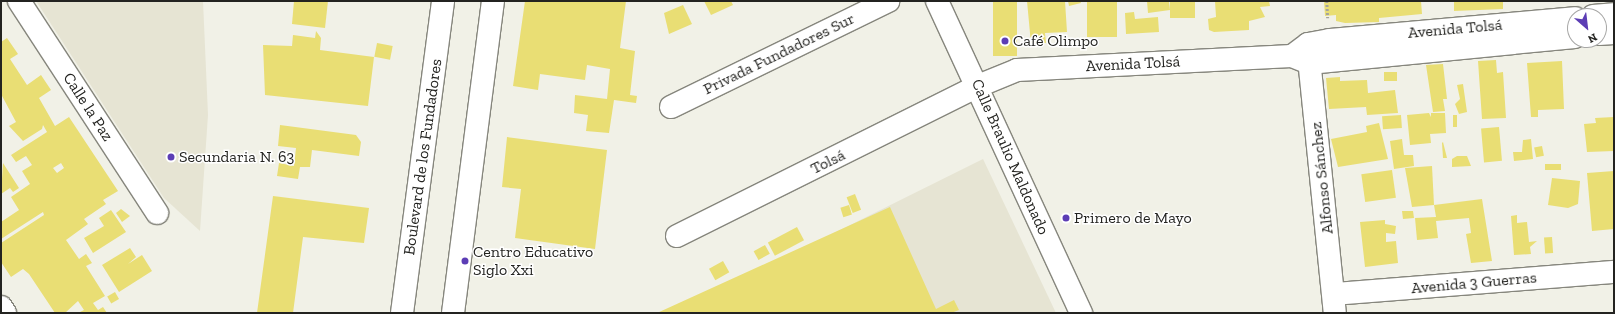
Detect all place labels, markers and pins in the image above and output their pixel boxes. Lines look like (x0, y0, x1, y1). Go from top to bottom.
place label: Café Olimpo (1013, 31, 1098, 51)
marker: Café Olimpo (1000, 36, 1010, 46)
place label: Secundaria N. 63 (179, 147, 294, 167)
marker: Secundaria N. 63 (166, 152, 176, 162)
place label: Primero de Mayo (1074, 208, 1192, 228)
marker: Primero de Mayo (1061, 213, 1071, 223)
place label: Centro Educativo Siglo Xxi (473, 242, 593, 280)
marker: Centro Educativo Siglo Xxi (460, 256, 470, 266)

